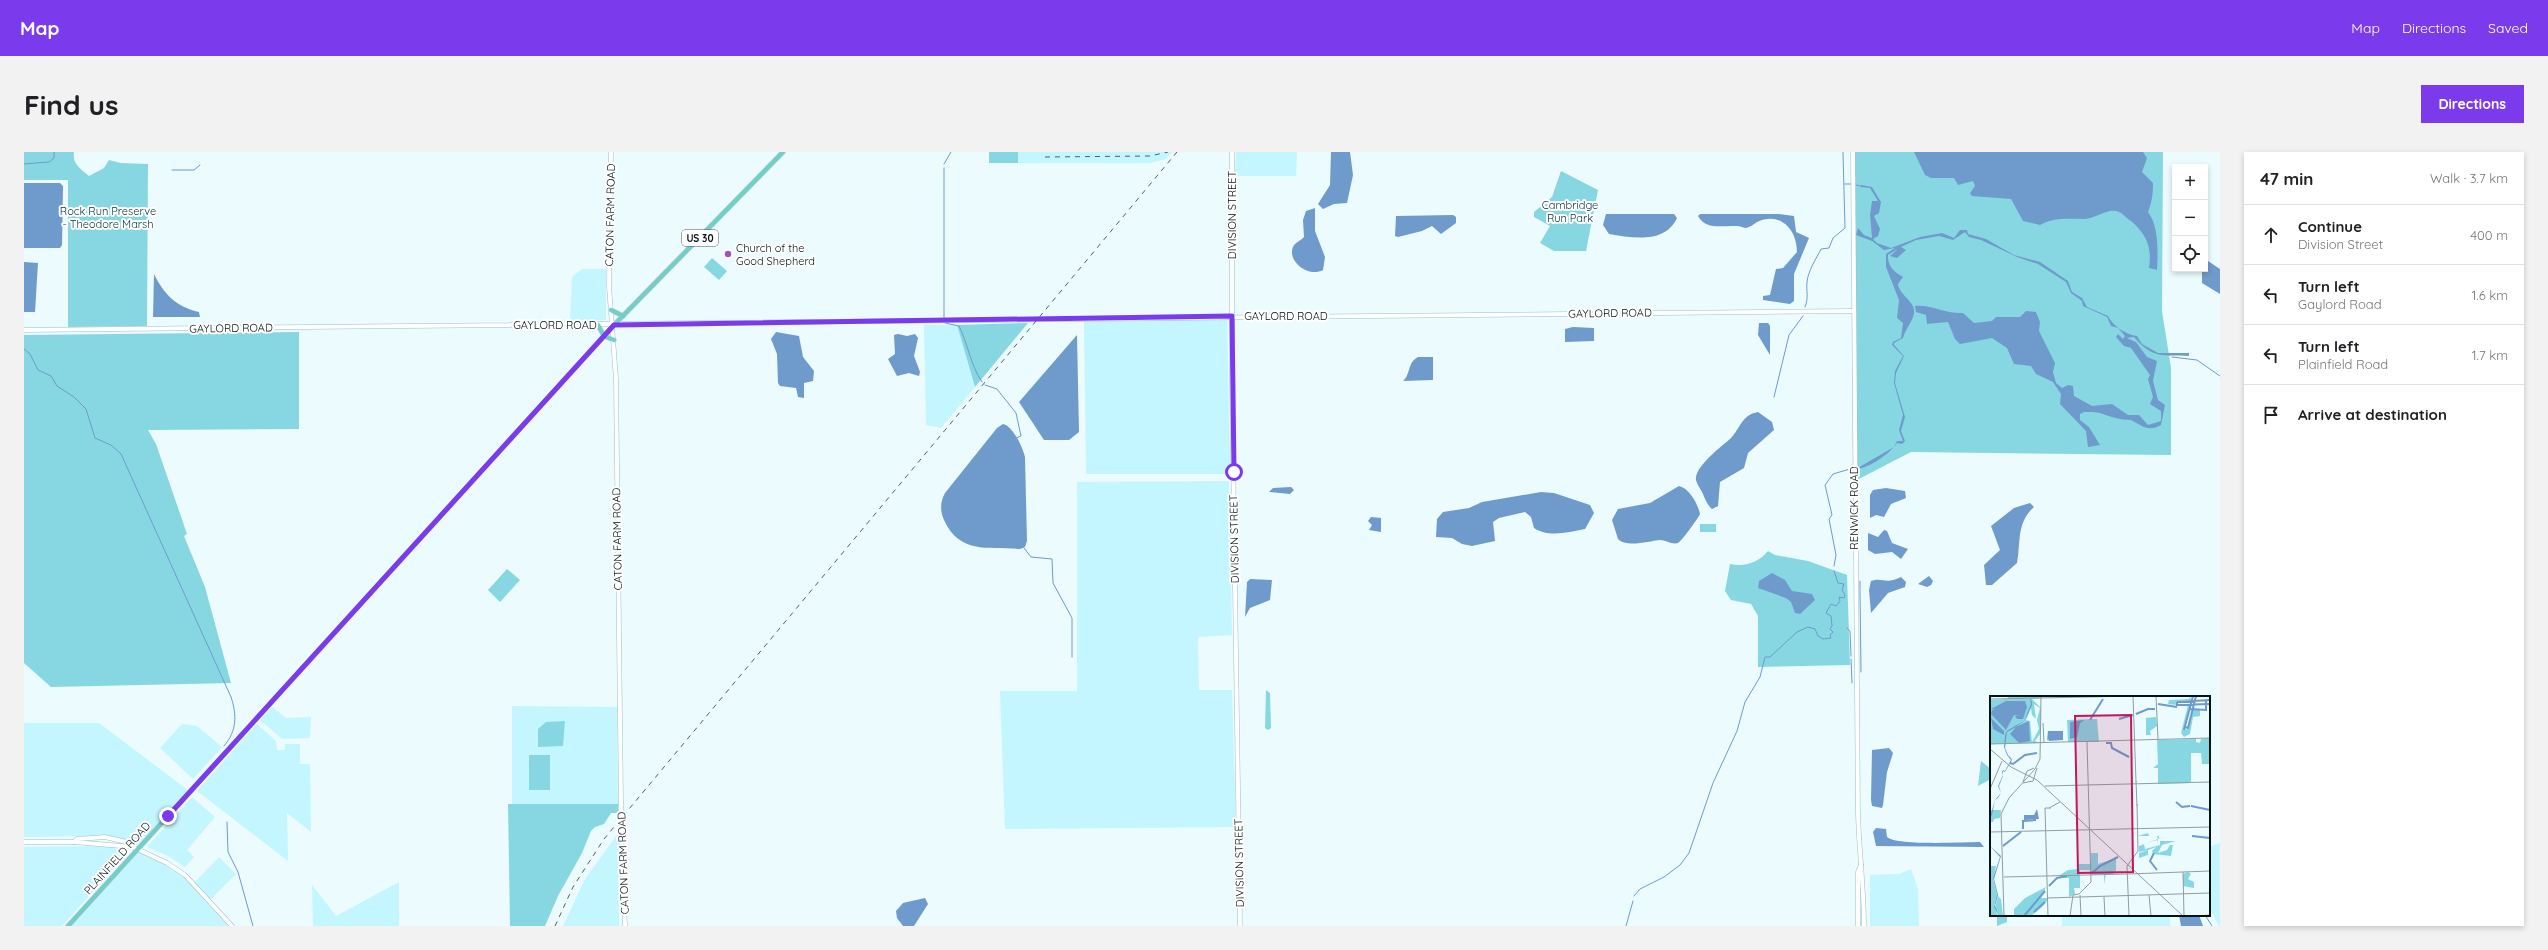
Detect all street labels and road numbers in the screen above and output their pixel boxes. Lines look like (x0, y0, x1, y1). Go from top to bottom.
street label: CATON FARM ROAD (602, 163, 618, 266)
street label: DIVISION STREET (1225, 170, 1239, 259)
road number: US 30 (682, 230, 718, 246)
street label: GAYLORD ROAD (1568, 305, 1652, 321)
street label: GAYLORD ROAD (1244, 309, 1328, 323)
street label: GAYLORD ROAD (513, 318, 597, 332)
street label: GAYLORD ROAD (189, 320, 273, 336)
street label: RENWICK ROAD (1847, 466, 1861, 550)
street label: CATON FARM ROAD (609, 487, 625, 590)
street label: DIVISION STREET (1226, 494, 1242, 583)
street label: CATON FARM ROAD (614, 811, 632, 915)
street label: DIVISION STREET (1231, 818, 1247, 907)
street label: PLAINFIELD ROAD (81, 819, 153, 897)

